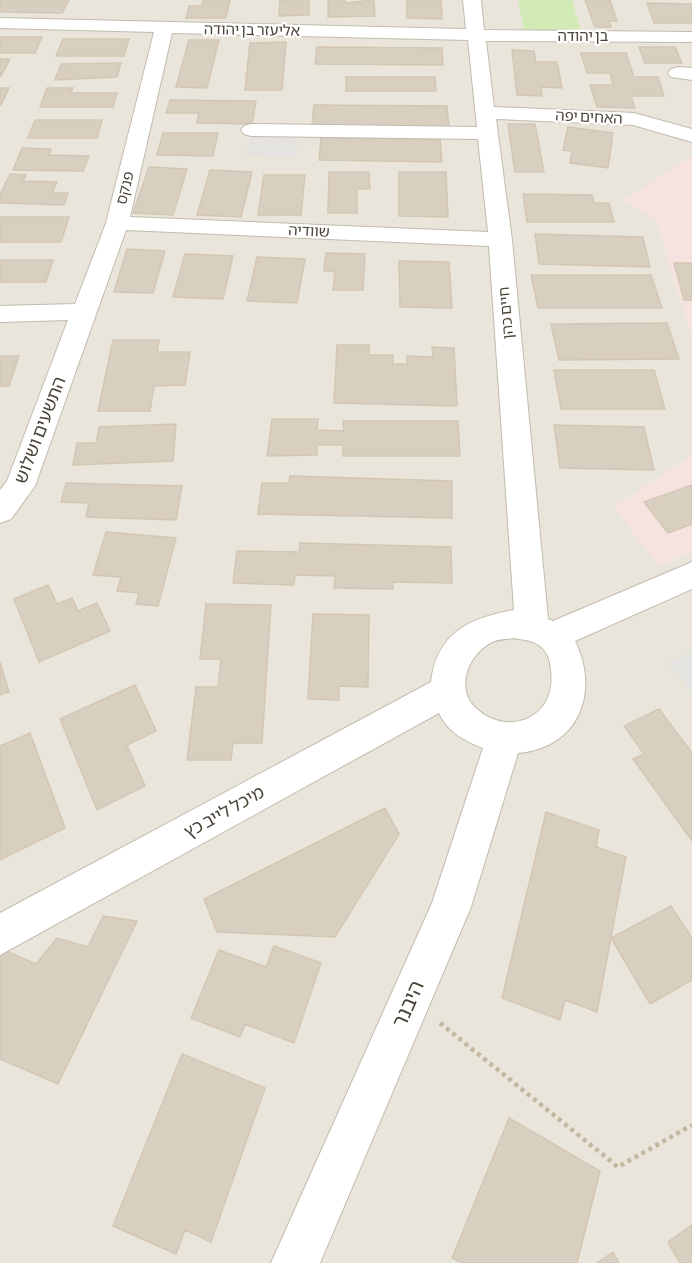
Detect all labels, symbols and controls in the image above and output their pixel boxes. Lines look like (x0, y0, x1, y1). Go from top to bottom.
street label: אליעזר בן יהודה (204, 20, 300, 39)
street label: בן יהודה (558, 27, 609, 44)
street label: האחים יפה (555, 106, 623, 127)
street label: פנקס (112, 169, 137, 206)
street label: שוודיה (288, 221, 330, 240)
street label: חיים כהן (495, 286, 516, 340)
street label: התשעים ושלוש (9, 373, 70, 486)
street label: מיכל לייב כץ (180, 781, 268, 842)
street label: היבנר (386, 976, 428, 1031)

